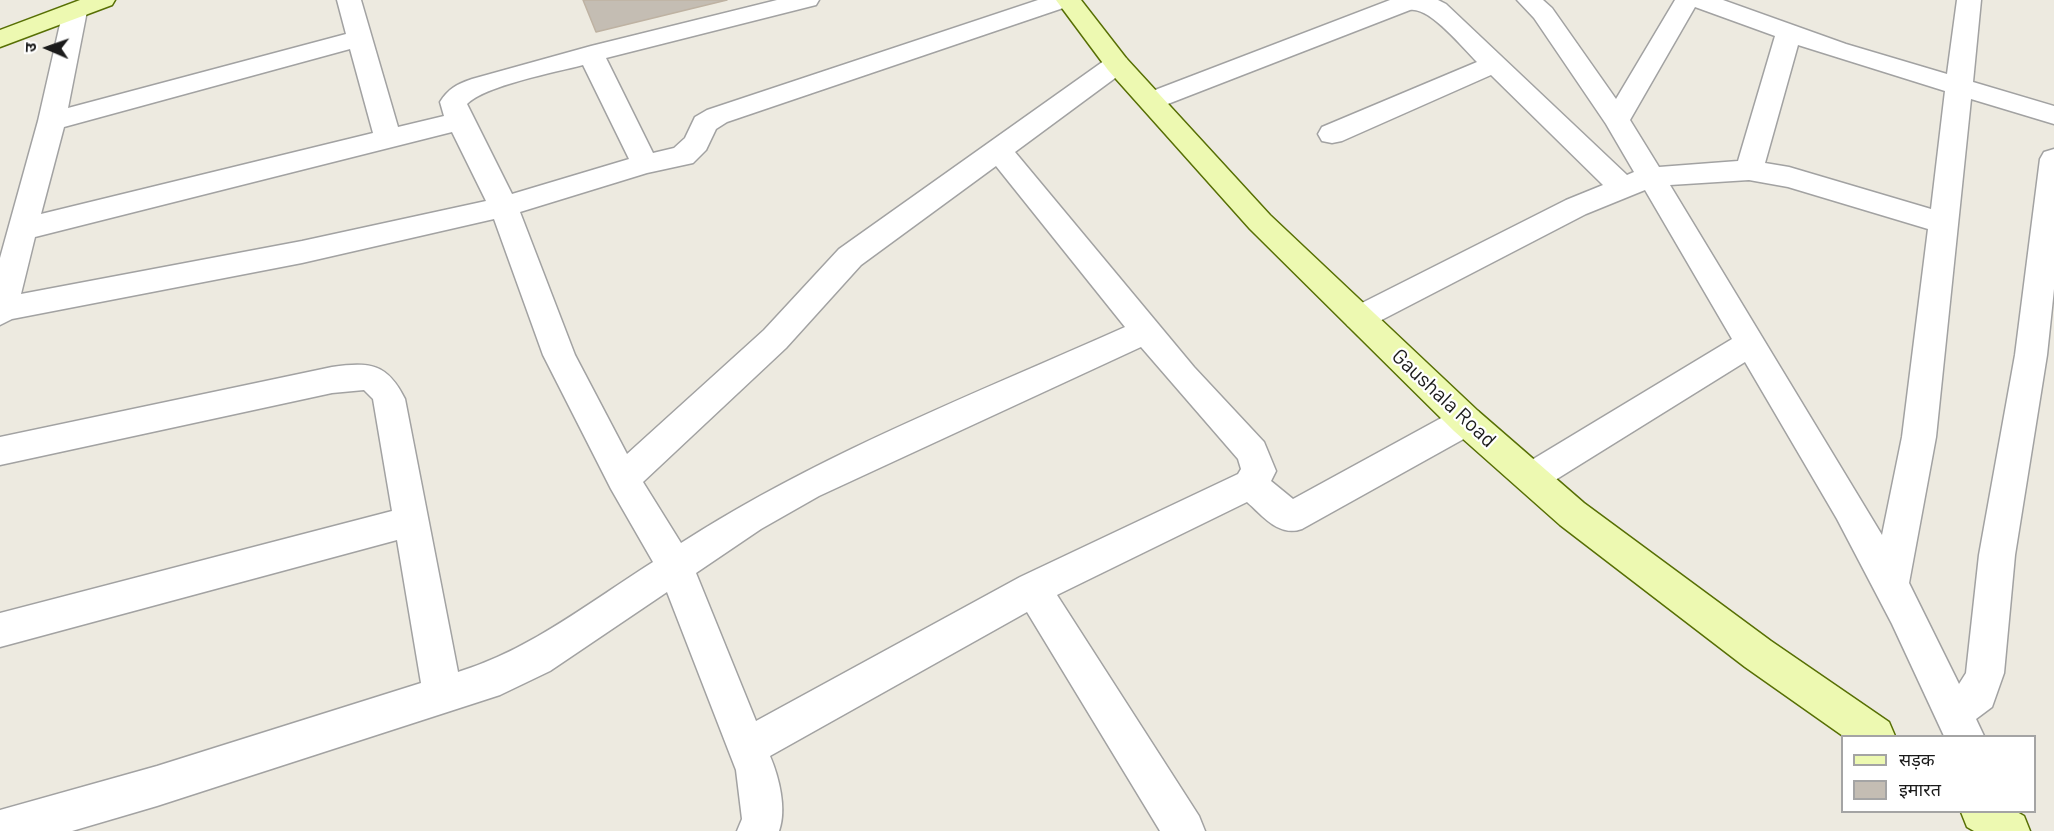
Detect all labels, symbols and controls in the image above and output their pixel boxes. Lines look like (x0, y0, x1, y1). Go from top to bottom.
north arrow (18, 18, 78, 78)
text: उ (20, 42, 39, 52)
street label: Gaushala Road (1387, 343, 1501, 453)
legend (1841, 735, 2036, 813)
text: सड़क (1899, 748, 1935, 770)
text: इमारत (1899, 778, 1941, 800)

